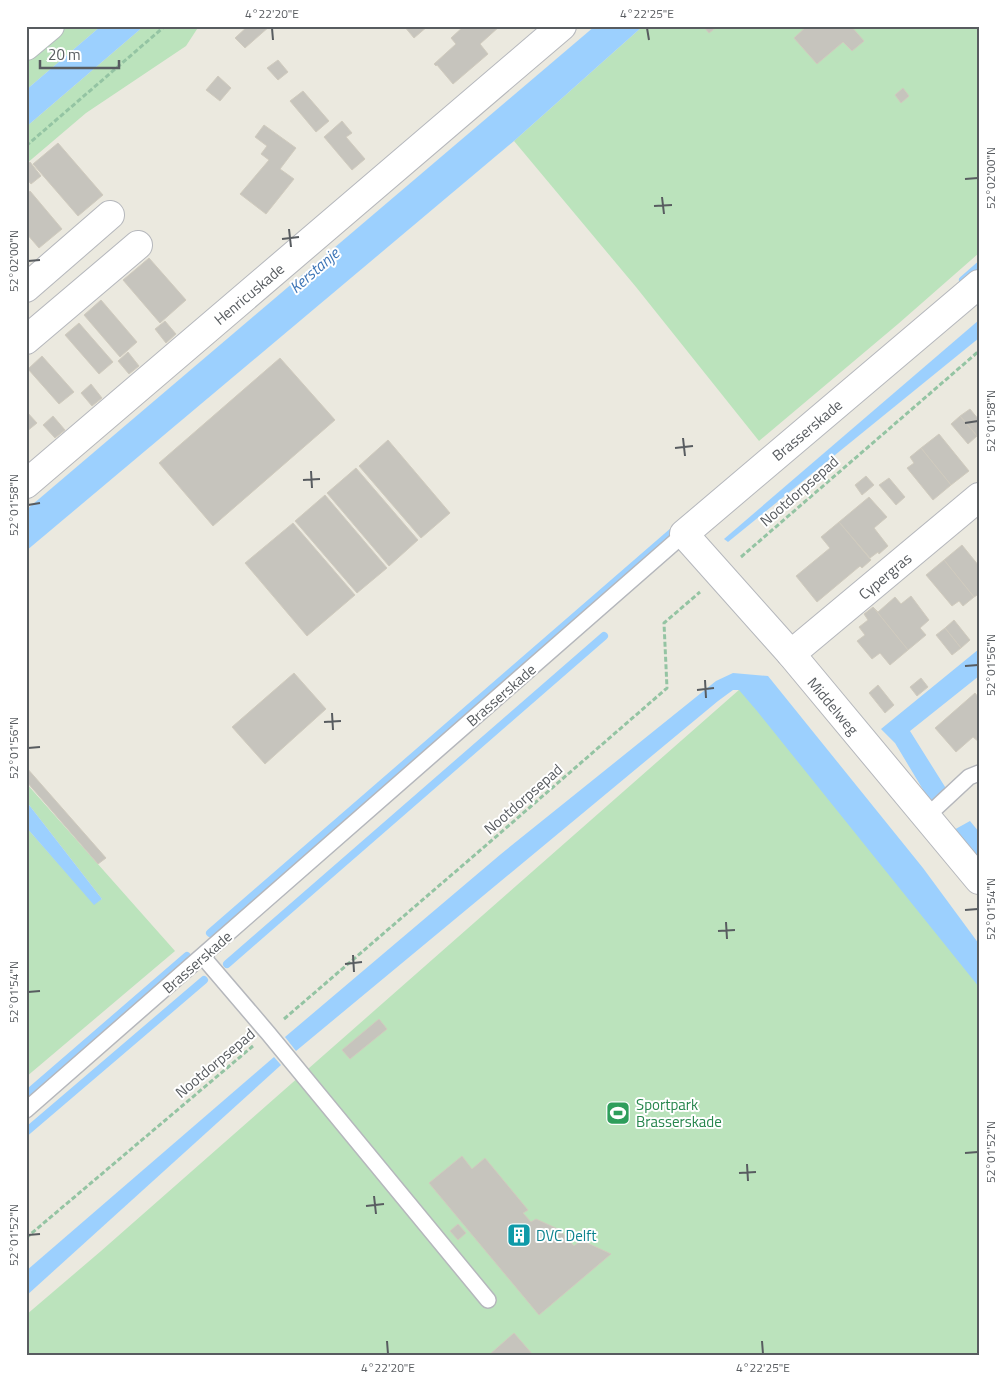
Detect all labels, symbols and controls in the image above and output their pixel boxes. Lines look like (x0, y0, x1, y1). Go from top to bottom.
text: 4°22'20"E (245, 4, 299, 23)
text: 4°22'25"E (620, 4, 674, 23)
scale bar (40, 38, 119, 70)
text: 20 m (48, 43, 81, 66)
text: 52°02'00"N (981, 147, 1000, 209)
text: 52°02'00"N (4, 230, 23, 292)
water label: Kerstanje (284, 241, 345, 298)
street label: Henricuskade (209, 258, 289, 330)
text: 52°01'58"N (981, 390, 1000, 452)
street label: Brasserskade (767, 394, 847, 466)
street label: Nootdorpsepad (754, 450, 844, 532)
text: 52°01'58"N (4, 474, 23, 536)
street label: Cypergras (853, 547, 917, 605)
text: 52°01'56"N (981, 634, 1000, 696)
street label: Brasserskade (461, 658, 541, 732)
street label: Middelweg (802, 672, 864, 740)
text: 52°01'56"N (4, 717, 23, 779)
street label: Nootdorpsepad (478, 758, 568, 840)
text: 52°01'54"N (981, 878, 1000, 940)
street label: Brasserskade (157, 925, 237, 999)
text: 52°01'54"N (4, 961, 23, 1023)
street label: Nootdorpsepad (170, 1023, 260, 1103)
place label: Sportpark Brasserskade (636, 1093, 722, 1133)
sports icon: Sportpark Brasserskade (605, 1100, 631, 1126)
text: 52°01'52"N (981, 1121, 1000, 1183)
text: 52°01'52"N (4, 1204, 23, 1266)
building icon: DVC Delft (506, 1222, 532, 1248)
place label: DVC Delft (536, 1224, 597, 1247)
text: 4°22'20"E (361, 1358, 415, 1377)
text: 4°22'25"E (736, 1358, 790, 1377)

